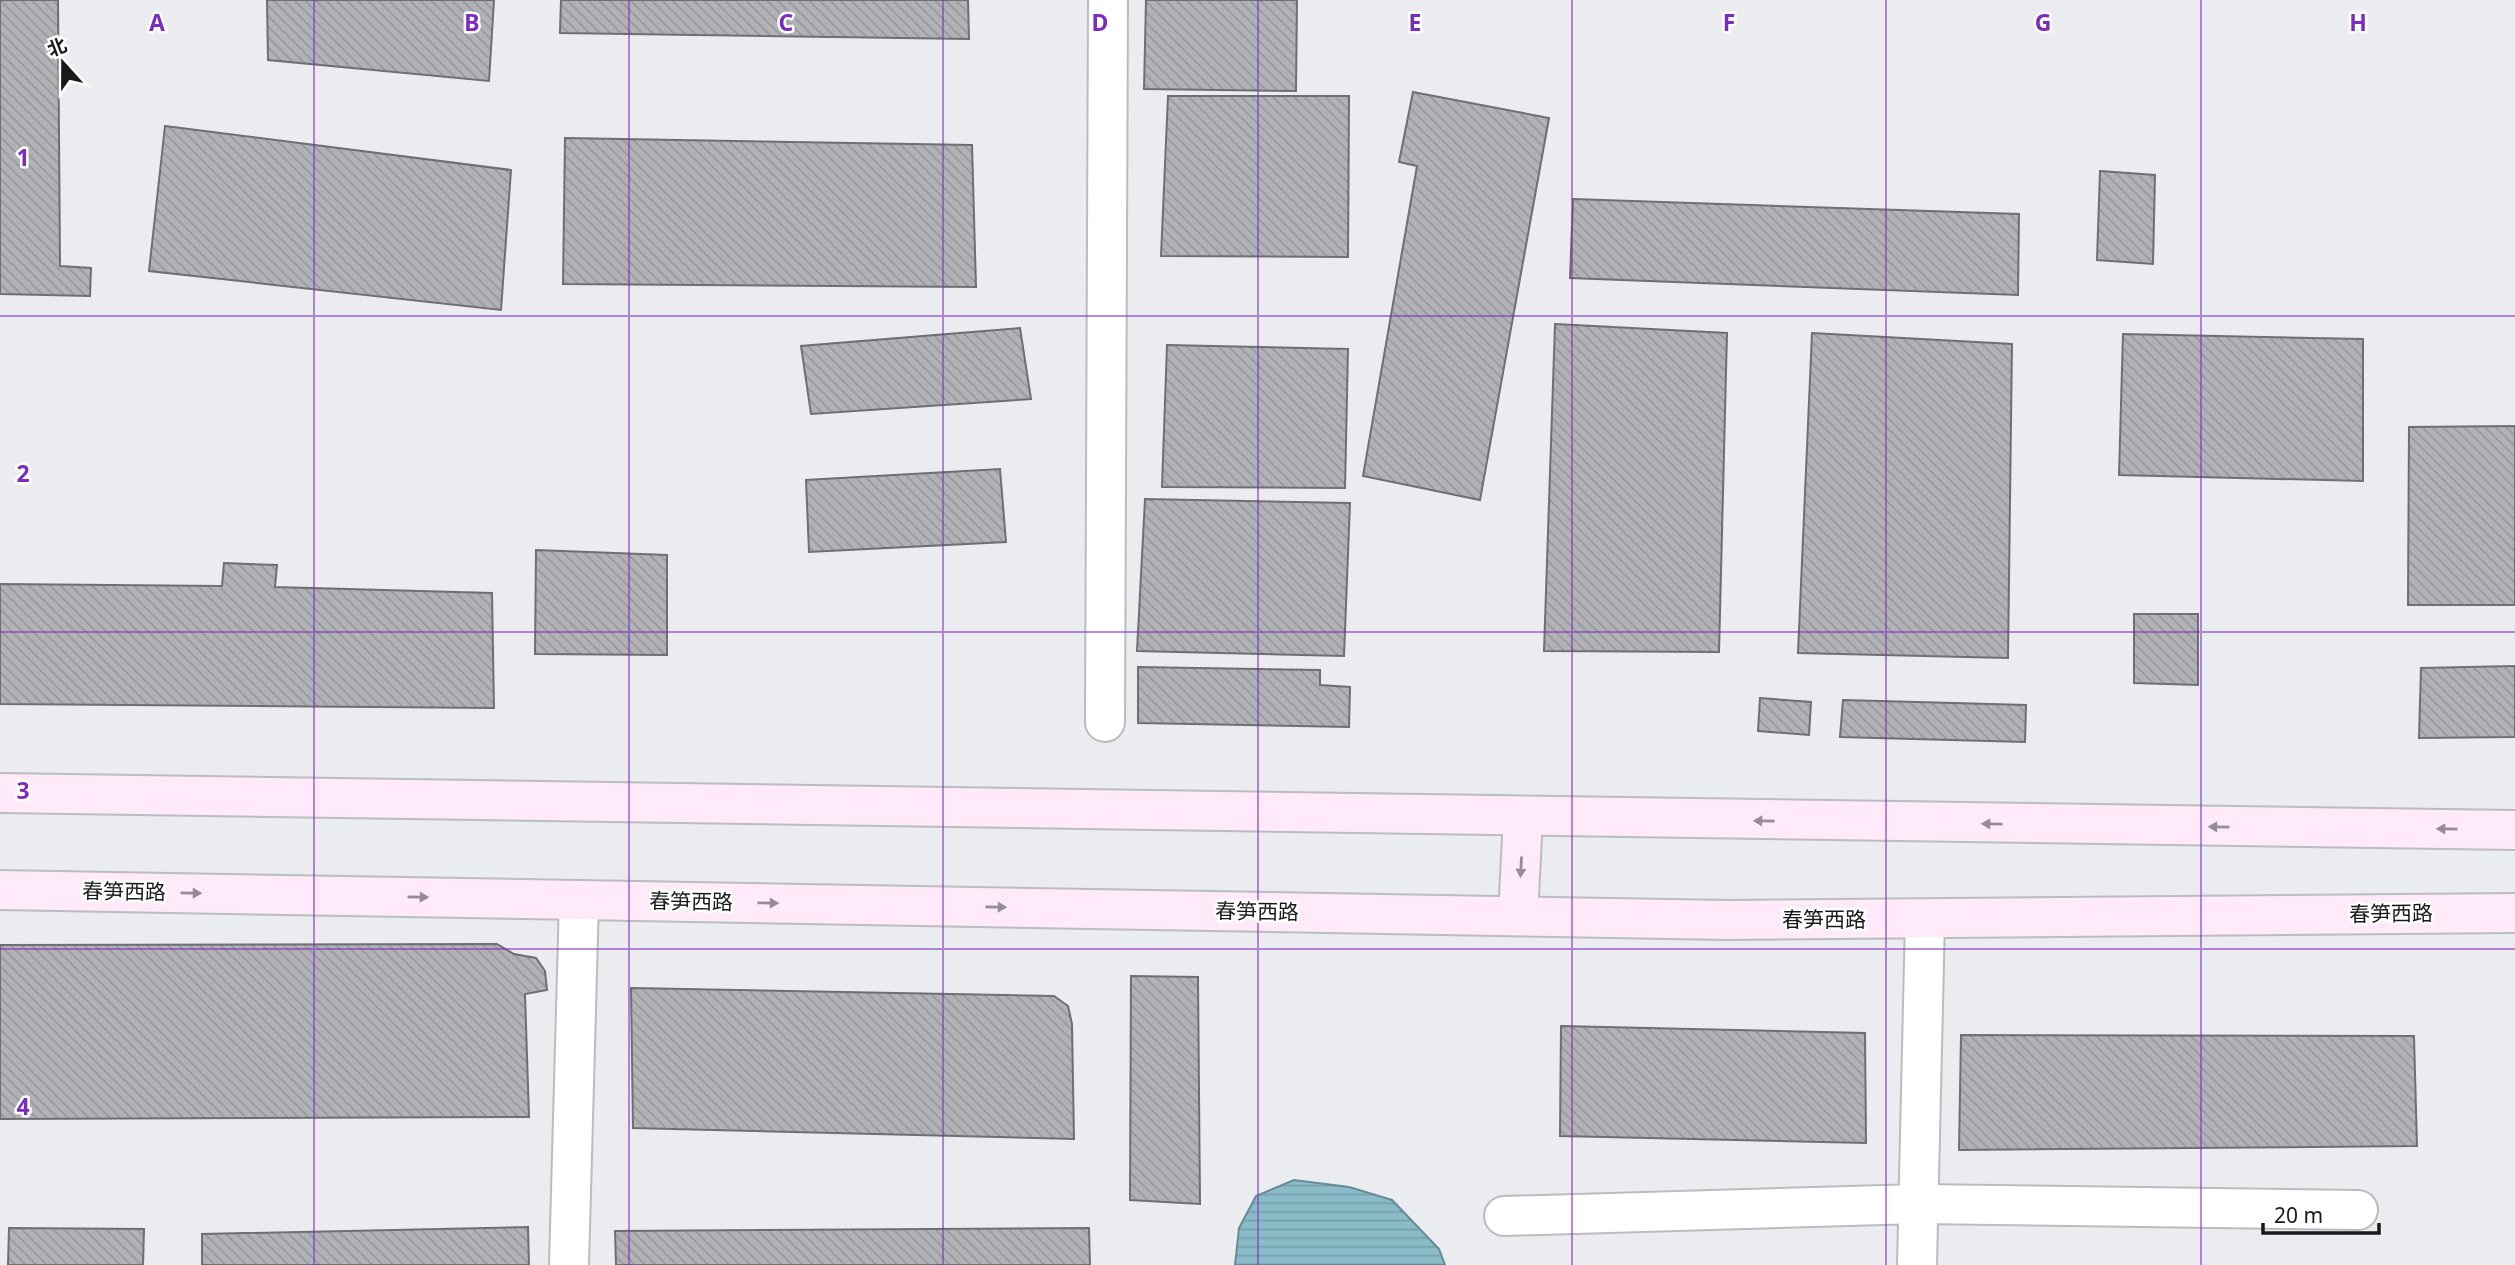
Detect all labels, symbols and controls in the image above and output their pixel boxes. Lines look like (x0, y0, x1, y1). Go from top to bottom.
text: A (149, 6, 165, 38)
text: B (464, 6, 480, 38)
text: C (779, 6, 794, 38)
text: D (1092, 6, 1108, 38)
text: E (1409, 6, 1421, 38)
text: F (1723, 6, 1735, 38)
text: G (2035, 6, 2051, 38)
text: H (2349, 6, 2367, 38)
north arrow (28, 28, 98, 98)
text: 北 (43, 32, 70, 63)
text: 1 (16, 141, 30, 173)
text: 2 (16, 457, 30, 489)
text: 3 (16, 774, 30, 806)
one-way arrow (1753, 815, 1775, 826)
one-way arrow (1981, 818, 2003, 830)
one-way arrow (2208, 821, 2230, 832)
one-way arrow (2436, 823, 2458, 835)
one-way arrow (1515, 856, 1526, 878)
street label: 春笋西路 (82, 876, 166, 906)
street label: 春笋西路 (649, 886, 733, 916)
one-way arrow (180, 887, 202, 899)
one-way arrow (407, 891, 429, 903)
street label: 春笋西路 (1215, 896, 1299, 926)
one-way arrow (757, 897, 779, 909)
street label: 春笋西路 (2349, 898, 2433, 928)
one-way arrow (985, 901, 1007, 913)
street label: 春笋西路 (1782, 905, 1866, 933)
text: 4 (16, 1090, 30, 1122)
scale bar (2263, 1192, 2378, 1236)
text: 20 m (2274, 1201, 2323, 1229)

